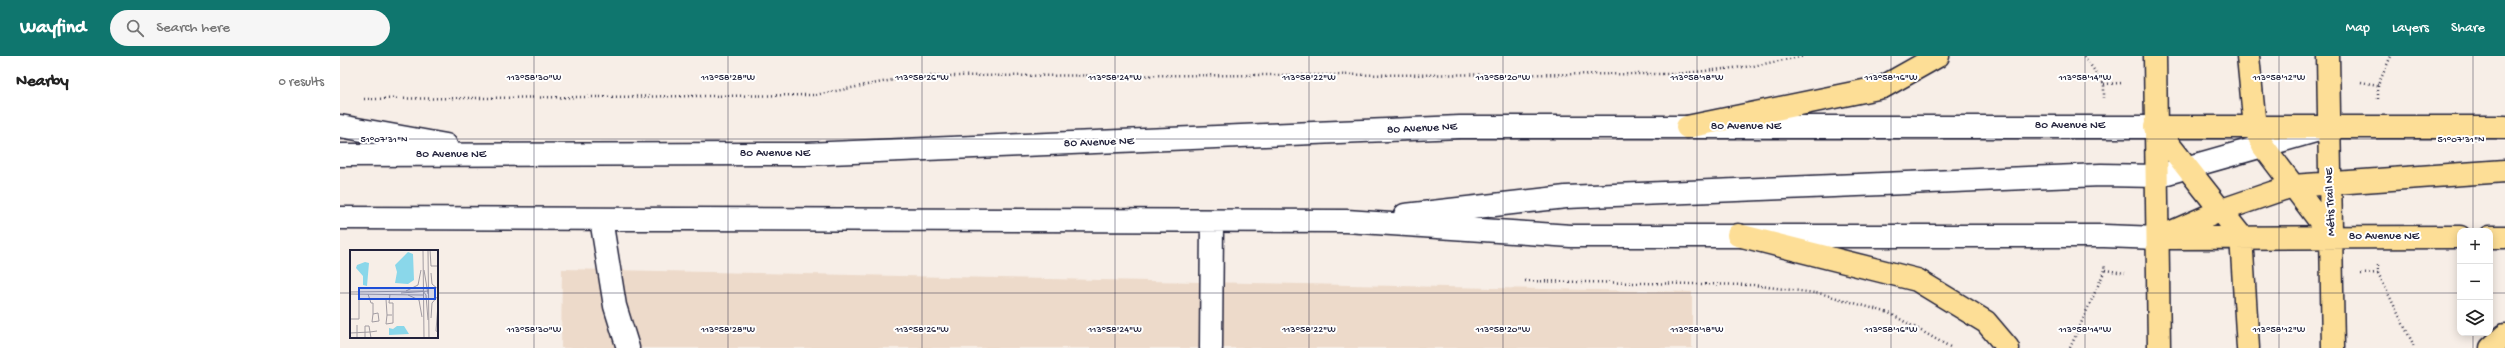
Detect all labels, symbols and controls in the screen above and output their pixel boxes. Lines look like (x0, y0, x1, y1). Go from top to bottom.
search box (110, 10, 390, 46)
text: Wayfind (20, 17, 86, 40)
icon: search (124, 17, 146, 39)
text: Search here (156, 19, 230, 37)
text: Map (2346, 20, 2370, 37)
text: Layers (2392, 20, 2429, 37)
text: Share (2451, 20, 2485, 37)
text: Nearby (16, 72, 69, 92)
text: 113°58'30"W (506, 72, 562, 84)
text: 113°58'28"W (700, 72, 756, 84)
text: 113°58'26"W (894, 72, 949, 84)
text: 113°58'24"W (1087, 72, 1142, 84)
text: 113°58'22"W (1281, 72, 1336, 84)
text: 113°58'20"W (1475, 72, 1531, 84)
text: 113°58'18"W (1669, 72, 1724, 84)
text: 113°58'16"W (1864, 72, 1918, 84)
text: 113°58'14"W (2058, 72, 2112, 84)
text: 113°58'12"W (2252, 72, 2306, 84)
text: 0 results (278, 75, 324, 90)
street label: 80 Avenue NE (2035, 119, 2106, 133)
street label: 80 Avenue NE (1386, 120, 1458, 138)
street label: 80 Avenue NE (1711, 120, 1782, 134)
text: 51°07'31"N (360, 134, 408, 146)
text: 51°07'31"N (2437, 134, 2485, 146)
street label: 80 Avenue NE (1064, 135, 1135, 151)
street label: 80 Avenue NE (740, 147, 811, 161)
street label: 80 Avenue NE (416, 148, 487, 162)
street label: Métis Trail NE (2323, 167, 2339, 236)
map controls (2457, 228, 2493, 336)
button: + (2457, 228, 2493, 264)
street label: 80 Avenue NE (2349, 230, 2420, 244)
inset map (350, 250, 438, 338)
button: − (2457, 264, 2493, 300)
button: layers (2457, 300, 2493, 336)
text: 113°58'30"W (506, 324, 562, 336)
text: 113°58'28"W (700, 324, 756, 336)
text: 113°58'26"W (894, 324, 949, 336)
text: 113°58'24"W (1087, 324, 1142, 336)
text: 113°58'22"W (1281, 324, 1336, 336)
text: 113°58'20"W (1475, 324, 1531, 336)
text: 113°58'18"W (1669, 324, 1724, 336)
text: 113°58'16"W (1864, 324, 1918, 336)
text: 113°58'14"W (2058, 324, 2112, 336)
text: 113°58'12"W (2252, 324, 2306, 336)

